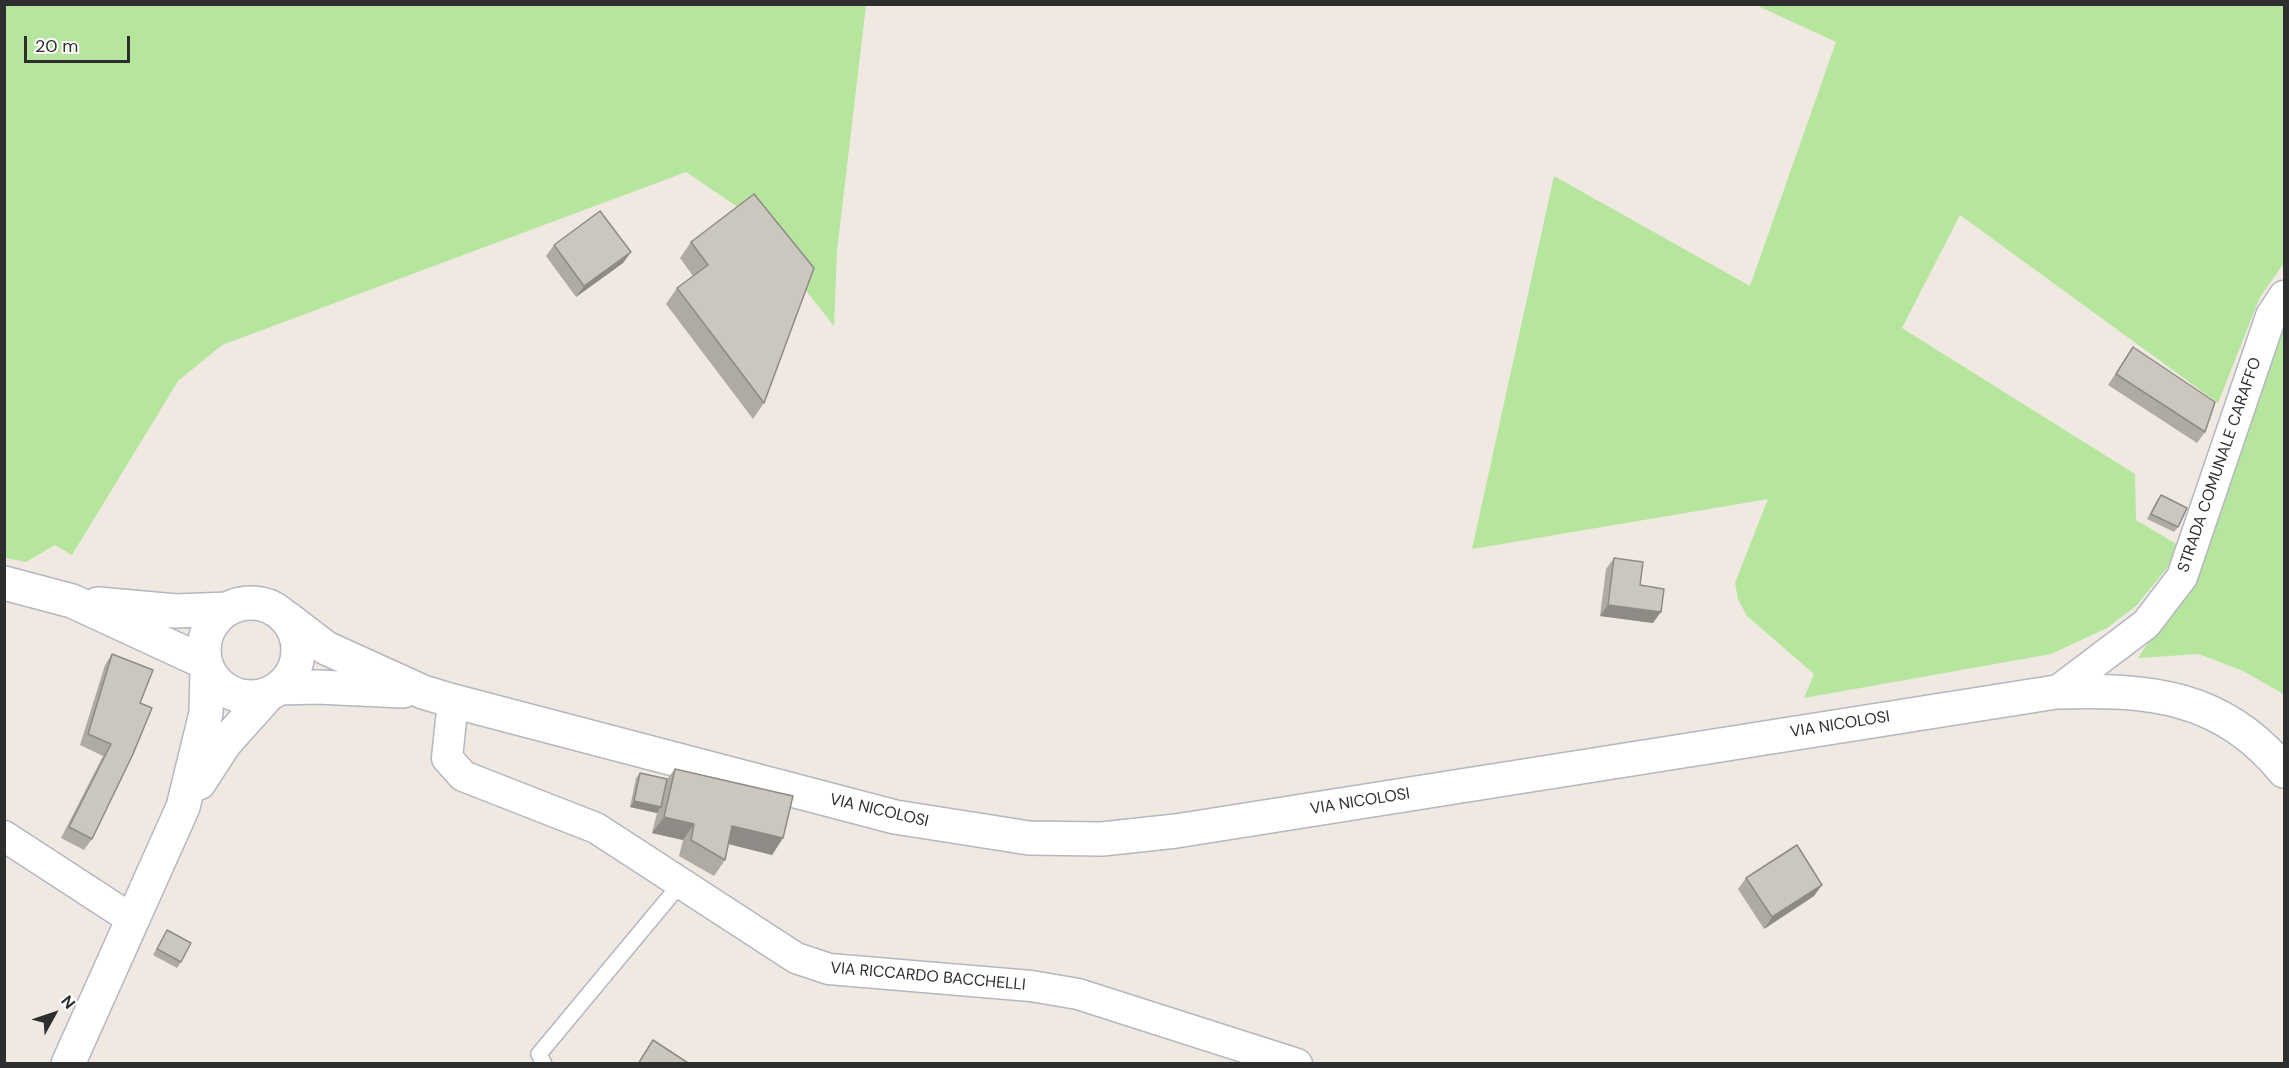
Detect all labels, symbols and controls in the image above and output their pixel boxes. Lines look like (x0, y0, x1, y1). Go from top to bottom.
scale bar (27, 24, 134, 62)
text: 20 m (35, 34, 78, 58)
street label: STRADA COMUNALE CARAFFO (2174, 355, 2266, 575)
street label: VIA NICOLOSI (1789, 708, 1891, 742)
street label: VIA NICOLOSI (1309, 785, 1411, 819)
street label: VIA NICOLOSI (828, 790, 930, 832)
street label: VIA RICCARDO BACCHELLI (830, 959, 1026, 995)
north arrow (24, 984, 84, 1044)
text: N (56, 991, 80, 1013)

